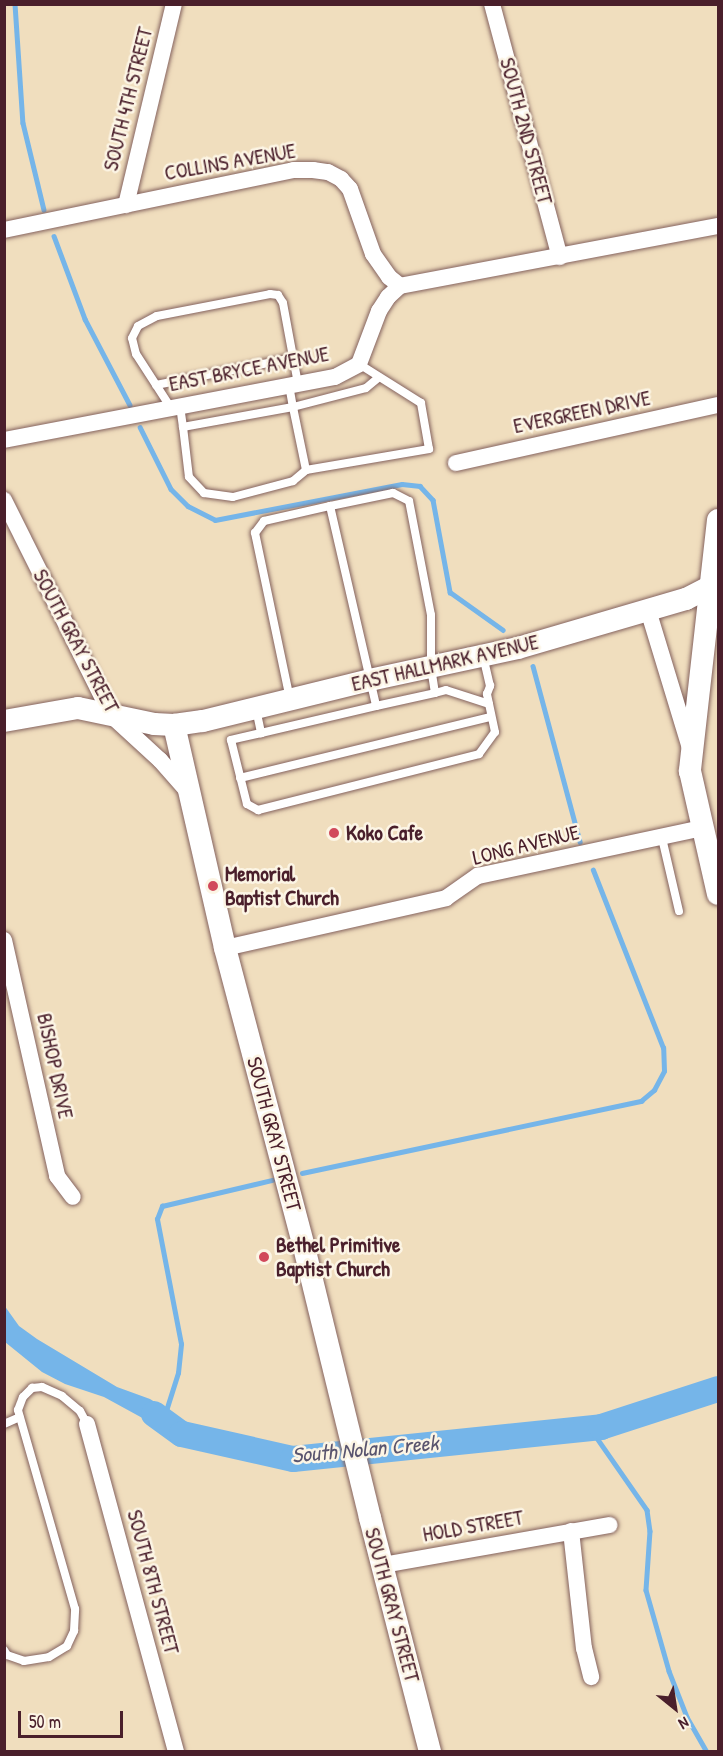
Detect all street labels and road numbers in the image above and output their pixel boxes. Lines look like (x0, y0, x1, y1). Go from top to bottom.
street label: SOUTH 4TH STREET (98, 25, 158, 173)
street label: SOUTH 2ND STREET (494, 55, 558, 207)
street label: COLLINS AVENUE (162, 138, 298, 186)
street label: EAST BRYCE AVENUE (167, 341, 331, 397)
street label: EVERGREEN DRIVE (511, 385, 653, 439)
street label: SOUTH GRAY STREET (28, 565, 124, 717)
street label: EAST HALLMARK AVENUE (349, 629, 541, 697)
street label: LONG AVENUE (470, 820, 582, 870)
street label: BISHOP DRIVE (32, 1011, 78, 1121)
street label: SOUTH GRAY STREET (241, 1054, 307, 1214)
street label: HOLD STREET (421, 1505, 525, 1547)
street label: SOUTH 8TH STREET (122, 1507, 184, 1657)
street label: SOUTH GRAY STREET (359, 1525, 425, 1685)

